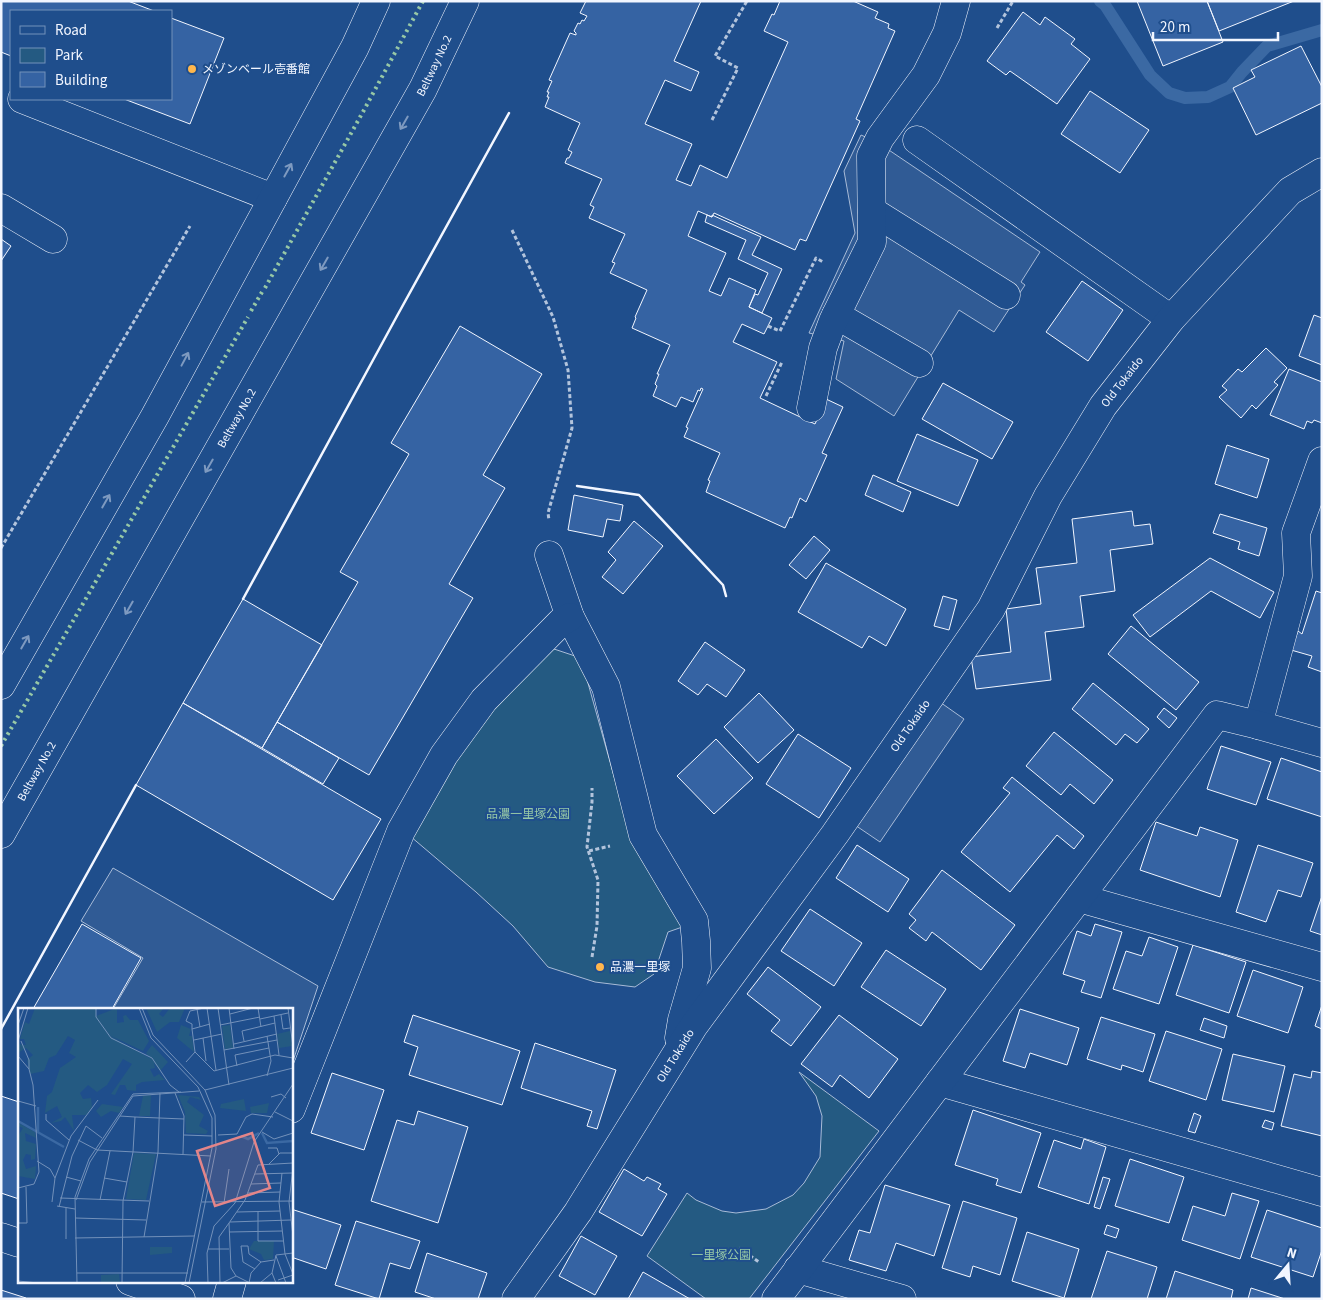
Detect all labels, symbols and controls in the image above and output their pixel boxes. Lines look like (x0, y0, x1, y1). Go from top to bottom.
legend (10, 10, 172, 100)
scale bar (1153, 10, 1278, 42)
text: 20 m (1160, 17, 1190, 38)
text: Road (55, 20, 87, 41)
street label: Beltway No.2 (412, 32, 456, 99)
text: Park (55, 45, 84, 66)
place label: メゾンベール壱番館 (202, 61, 310, 78)
marker: メゾンベール壱番館 (186, 63, 198, 75)
text: Building (55, 70, 108, 91)
one-way arrow (398, 115, 408, 129)
one-way arrow (283, 163, 293, 178)
one-way arrow (318, 256, 328, 271)
one-way arrow (181, 353, 191, 367)
street label: Old Tokaido (1097, 353, 1147, 411)
street label: Beltway No.2 (213, 385, 260, 451)
one-way arrow (204, 459, 214, 474)
one-way arrow (101, 494, 111, 509)
one-way arrow (124, 600, 134, 615)
one-way arrow (21, 636, 31, 650)
street label: Old Tokaido (886, 696, 934, 755)
street label: Beltway No.2 (13, 738, 60, 804)
park label: 品濃一里塚公園 (486, 806, 570, 823)
place label: 品濃一里塚 (610, 959, 670, 976)
marker: 品濃一里塚 (594, 961, 606, 973)
inset map (18, 1008, 292, 1282)
street label: Old Tokaido (652, 1025, 698, 1086)
north arrow (1263, 1240, 1313, 1290)
text: N (1284, 1243, 1299, 1265)
park label: 一里塚公園 (691, 1247, 751, 1264)

